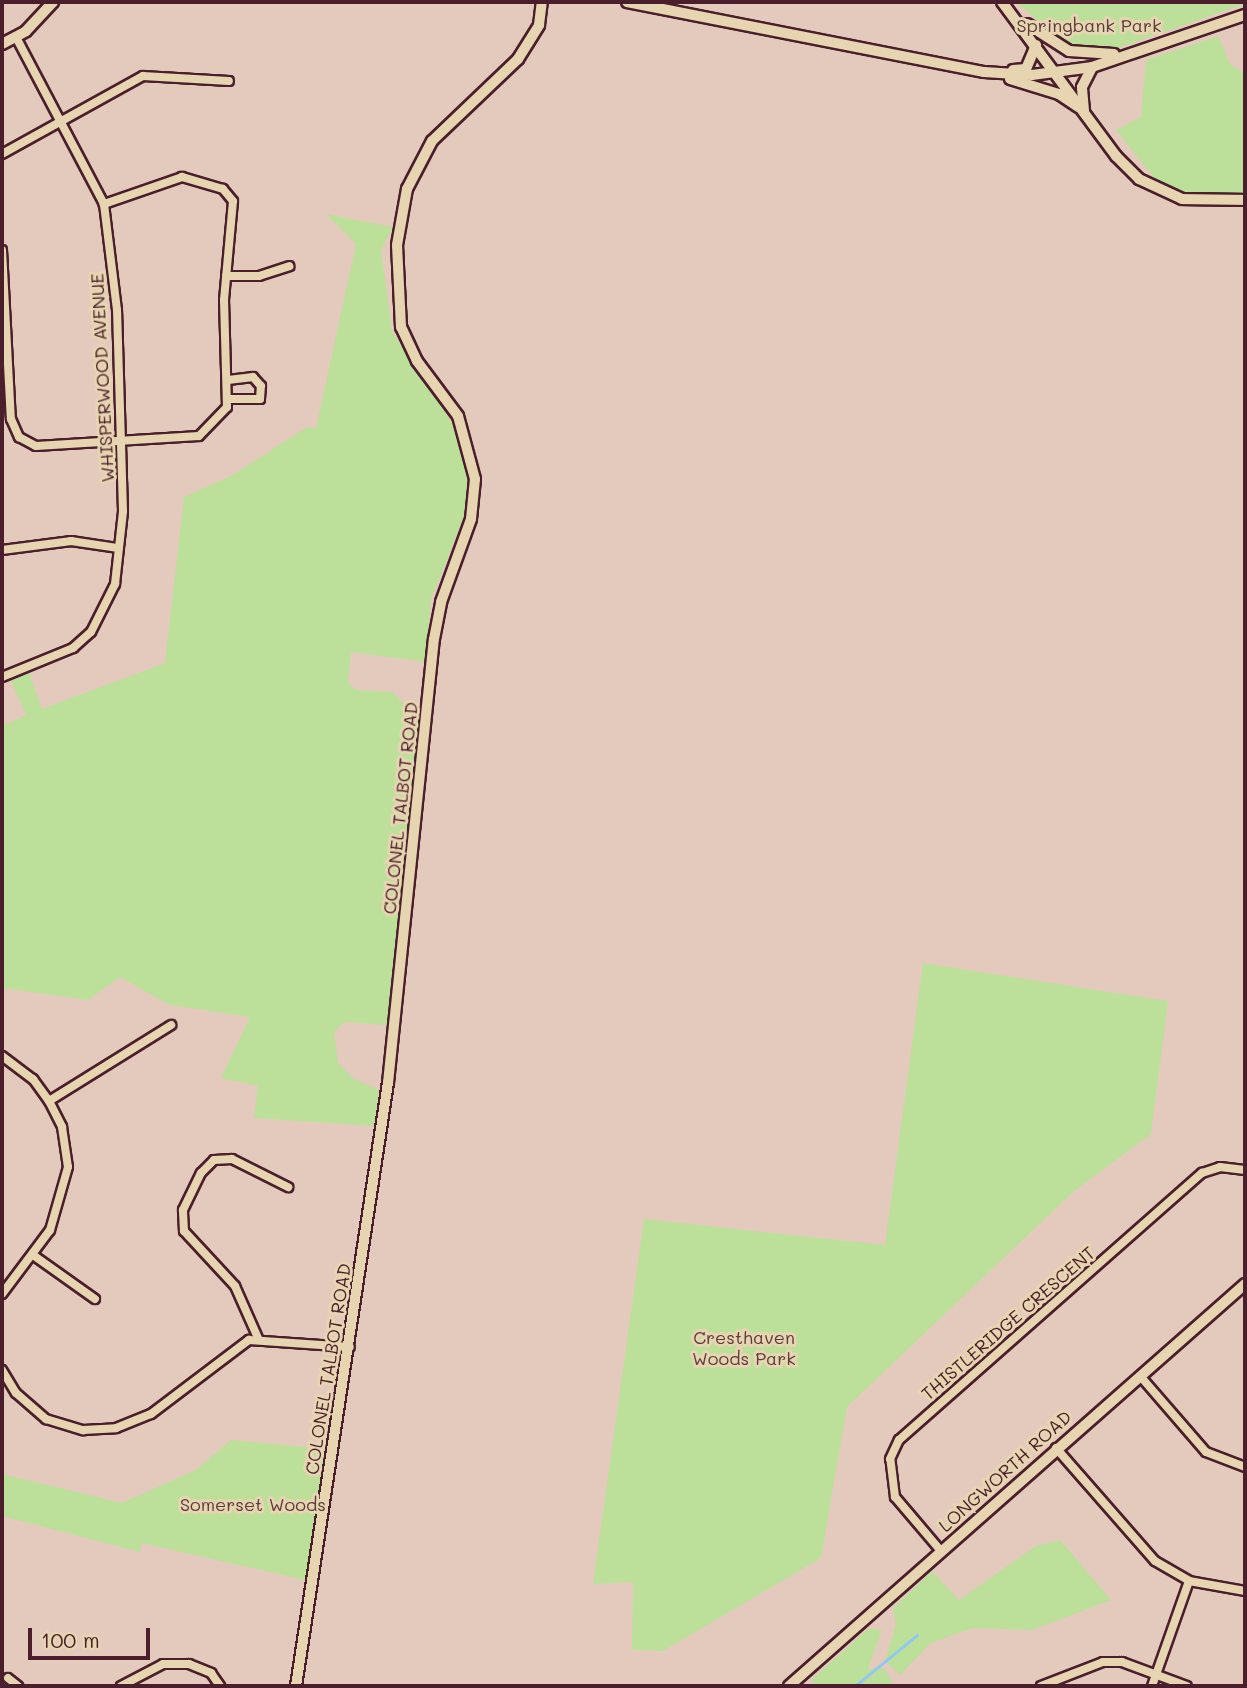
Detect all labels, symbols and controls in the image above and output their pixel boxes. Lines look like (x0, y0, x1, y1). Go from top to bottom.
park label: Springbank Park (1017, 14, 1161, 36)
street label: WHISPERWOOD AVENUE (86, 273, 118, 483)
street label: COLONEL TALBOT ROAD (378, 701, 422, 915)
street label: THISTLERIDGE CRESCENT (917, 1242, 1099, 1404)
street label: COLONEL TALBOT ROAD (301, 1262, 355, 1476)
park label: Cresthaven Woods Park (692, 1327, 796, 1370)
street label: LONGWORTH ROAD (934, 1406, 1076, 1536)
park label: Somerset Woods (180, 1493, 326, 1515)
scale bar (32, 1614, 154, 1658)
text: 100 m (41, 1626, 100, 1653)

